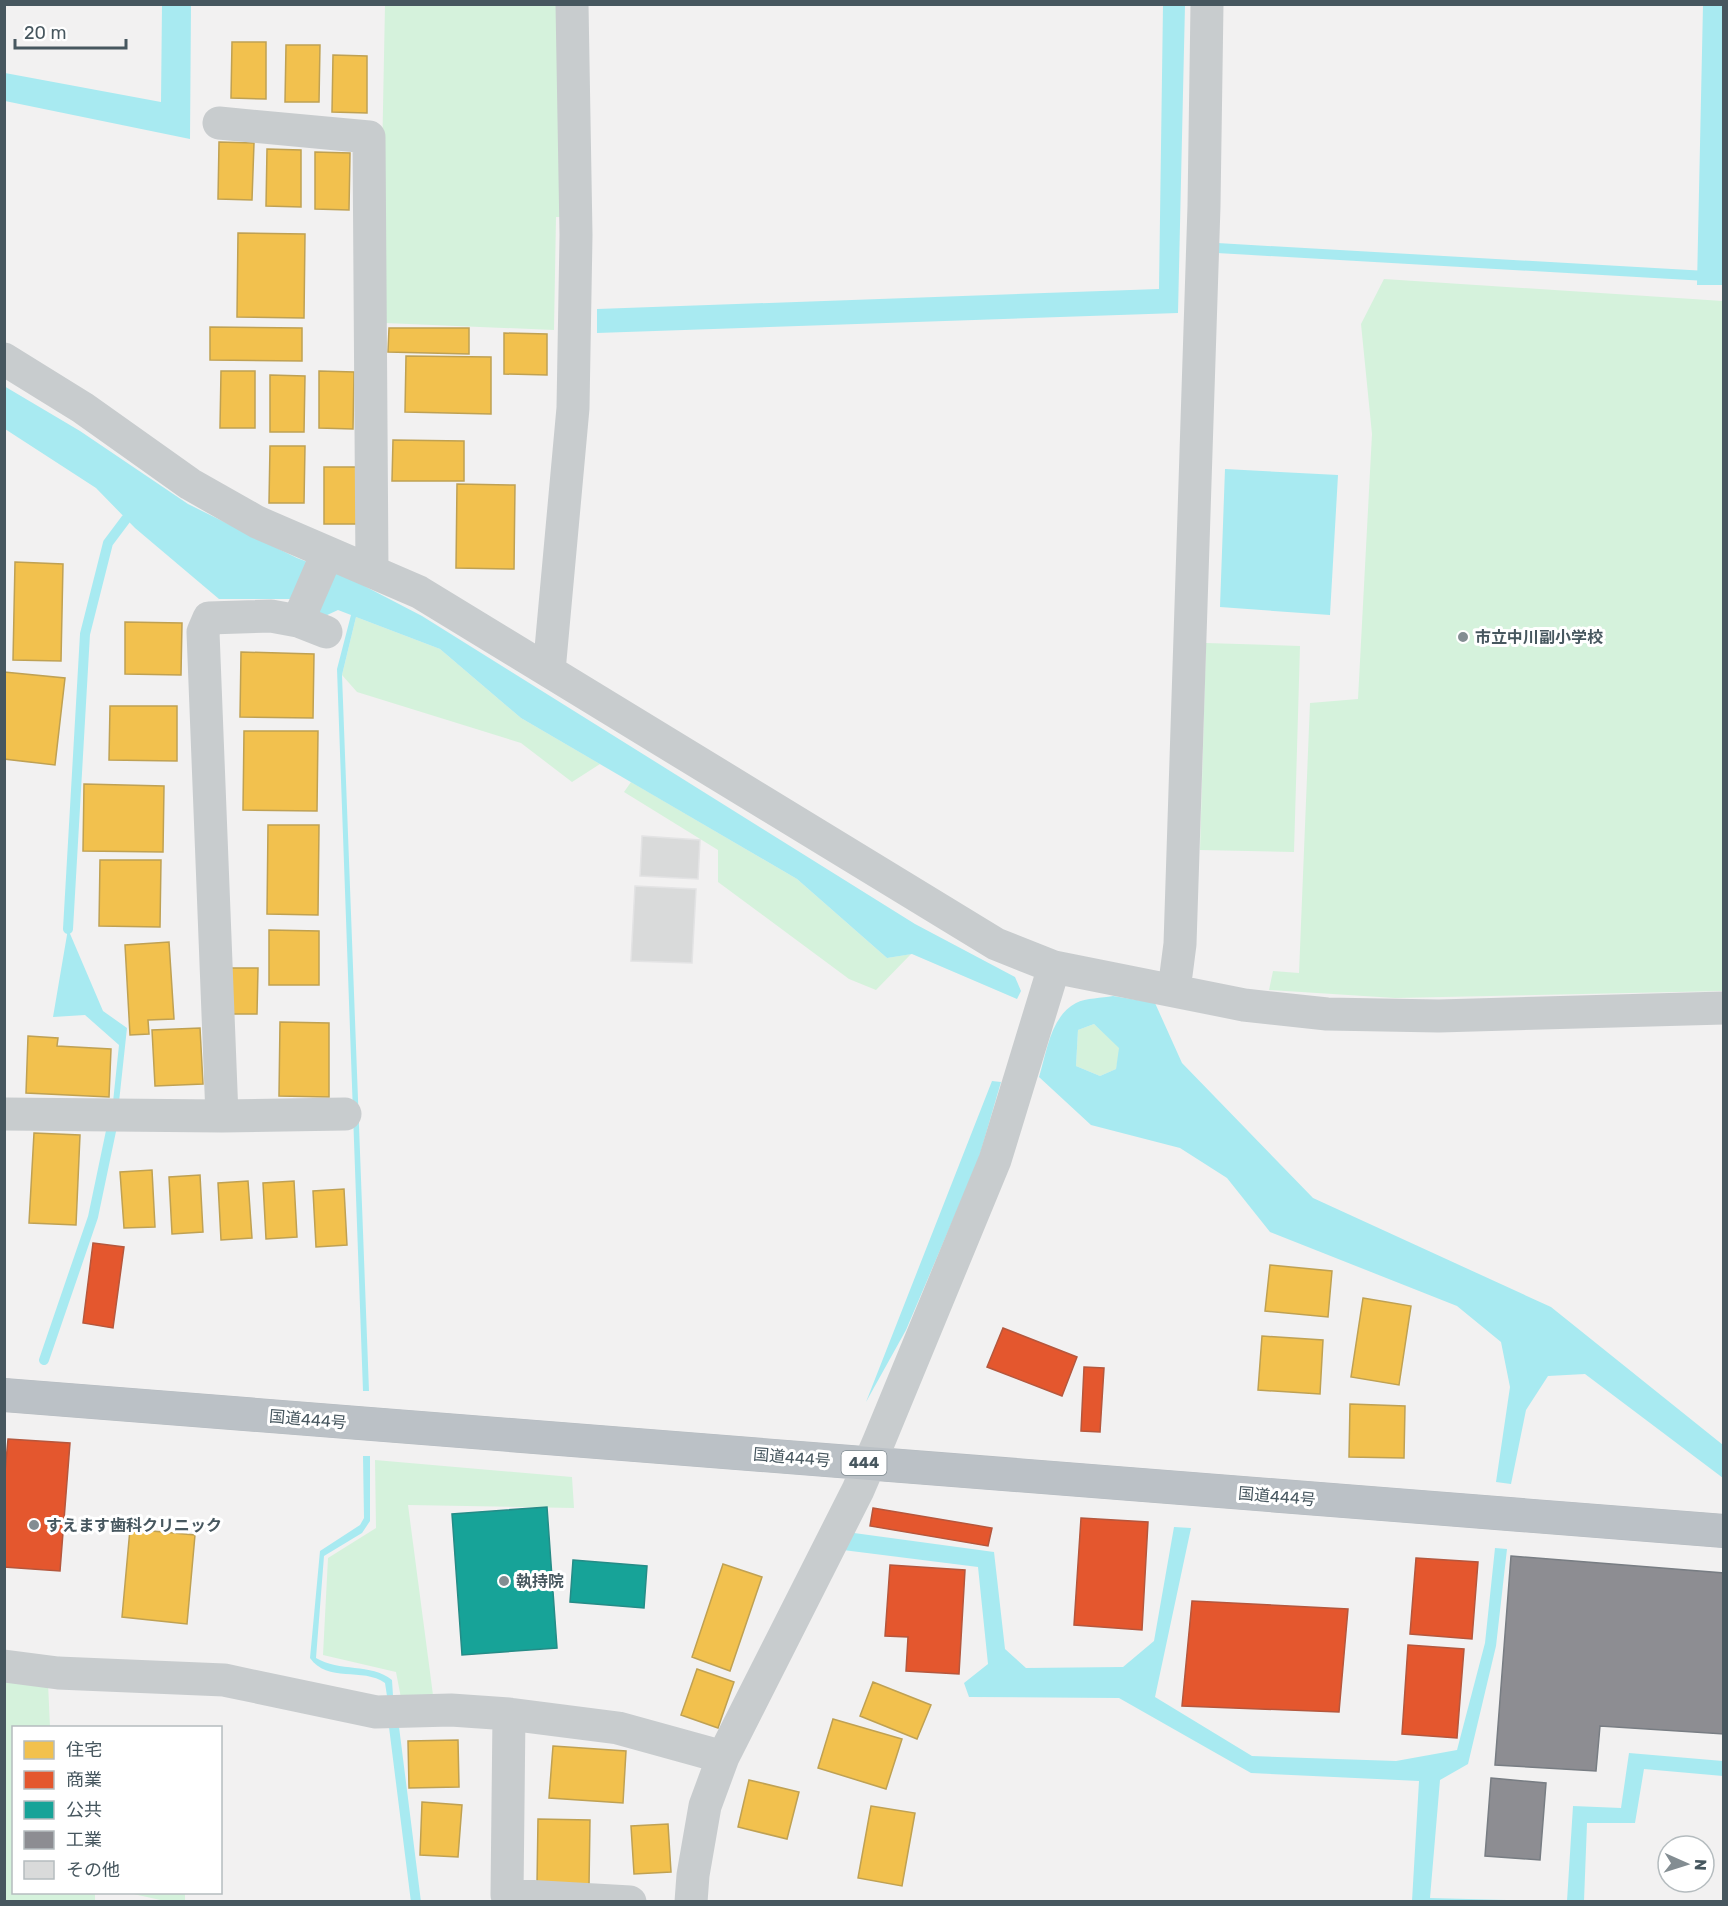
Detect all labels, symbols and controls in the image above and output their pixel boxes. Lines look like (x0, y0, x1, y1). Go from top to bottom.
scale bar (15, 12, 126, 50)
text: 20 m (24, 22, 66, 44)
place label: 市立中川副小学校 (1475, 628, 1603, 647)
marker: 市立中川副小学校 (1456, 630, 1470, 644)
street label: 国道444号 (268, 1407, 348, 1432)
street label: 国道444号 (752, 1445, 832, 1470)
road number: 444 (842, 1451, 886, 1475)
street label: 国道444号 (1237, 1484, 1317, 1509)
place label: すえます歯科クリニック (46, 1516, 222, 1535)
marker: すえます歯科クリニック (27, 1518, 41, 1532)
place label: 執持院 (516, 1572, 564, 1591)
marker: 執持院 (497, 1574, 511, 1588)
legend (12, 1726, 222, 1894)
text: 住宅 (66, 1739, 102, 1761)
text: 商業 (66, 1769, 102, 1791)
text: 公共 (66, 1799, 102, 1821)
text: 工業 (66, 1829, 102, 1851)
north arrow (1656, 1834, 1716, 1894)
text: その他 (66, 1859, 120, 1881)
text: N (1691, 1859, 1710, 1871)

